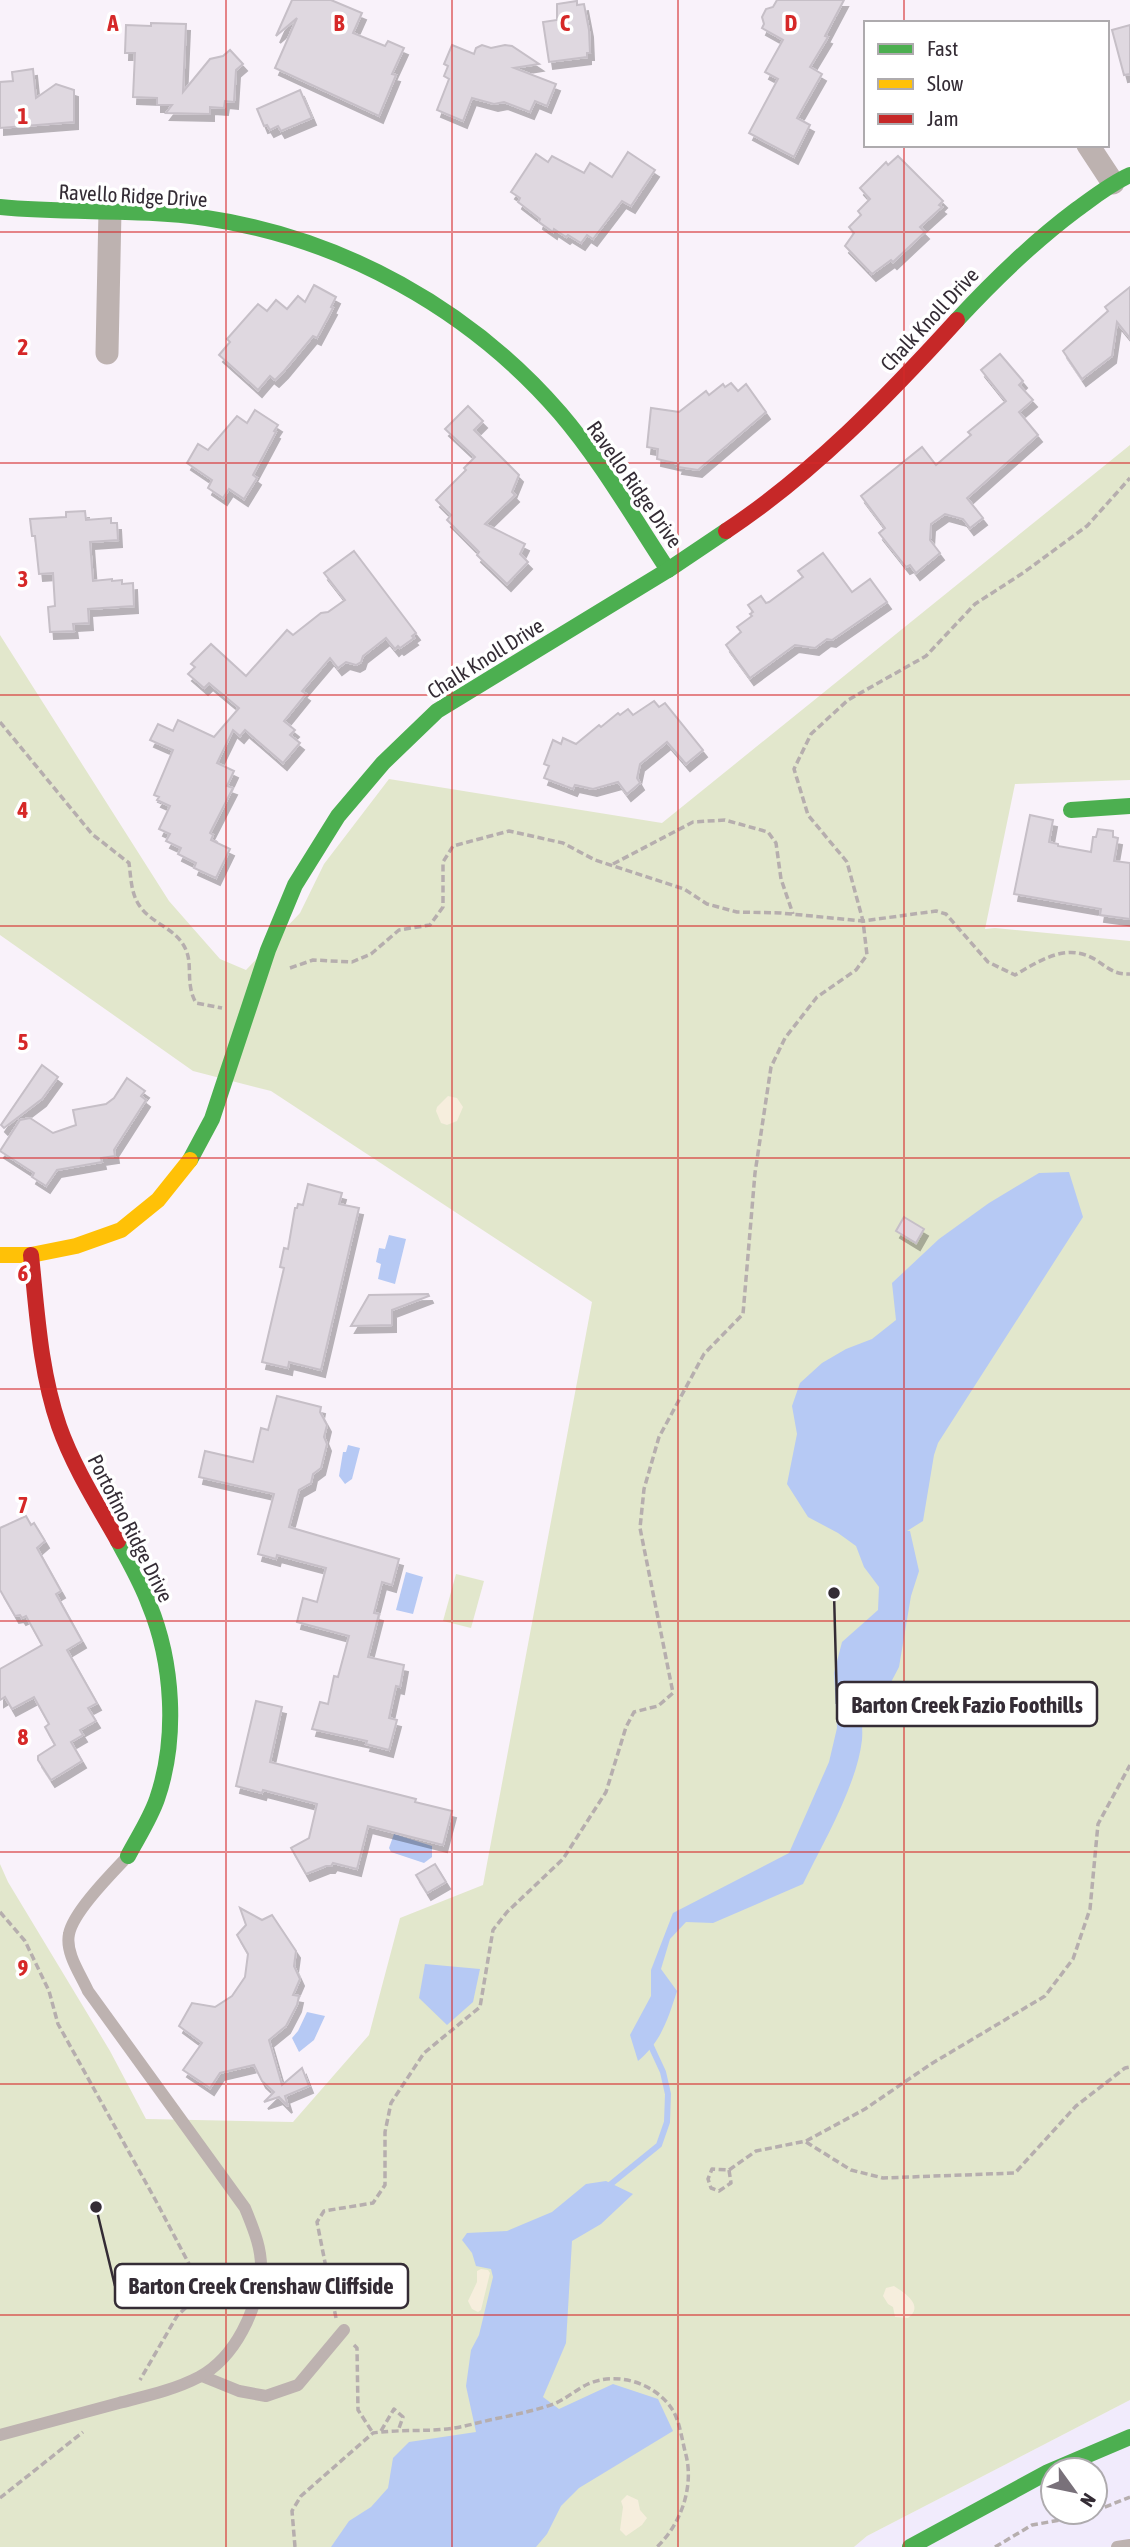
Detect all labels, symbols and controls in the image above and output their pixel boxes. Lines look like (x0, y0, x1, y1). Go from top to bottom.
text: A (106, 10, 119, 36)
text: B (334, 10, 345, 36)
text: C (560, 10, 571, 36)
text: D (785, 10, 798, 36)
legend (864, 21, 1109, 147)
text: Fast (927, 36, 958, 60)
text: Slow (927, 71, 964, 95)
text: 1 (18, 103, 29, 129)
text: Jam (927, 106, 959, 130)
street label: Ravello Ridge Drive (58, 179, 208, 211)
street label: Chalk Knoll Drive (875, 262, 983, 376)
text: 2 (18, 334, 28, 360)
street label: Ravello Ridge Drive (582, 416, 688, 552)
text: 3 (18, 566, 28, 592)
street label: Chalk Knoll Drive (423, 613, 547, 703)
text: 4 (17, 797, 29, 823)
text: 5 (18, 1029, 29, 1055)
text: 6 (18, 1260, 29, 1286)
street label: Portofino Ridge Drive (83, 1450, 179, 1606)
text: 7 (18, 1492, 28, 1518)
callout: Barton Creek Fazio Foothills (837, 1682, 1097, 1726)
text: Barton Creek Fazio Foothills (851, 1692, 1083, 1718)
text: 8 (18, 1724, 29, 1750)
text: 9 (18, 1955, 29, 1981)
callout: Barton Creek Crenshaw Cliffside (115, 2264, 408, 2308)
text: Barton Creek Crenshaw Cliffside (128, 2273, 394, 2299)
north arrow (1039, 2456, 1109, 2526)
text: N (1076, 2490, 1101, 2511)

